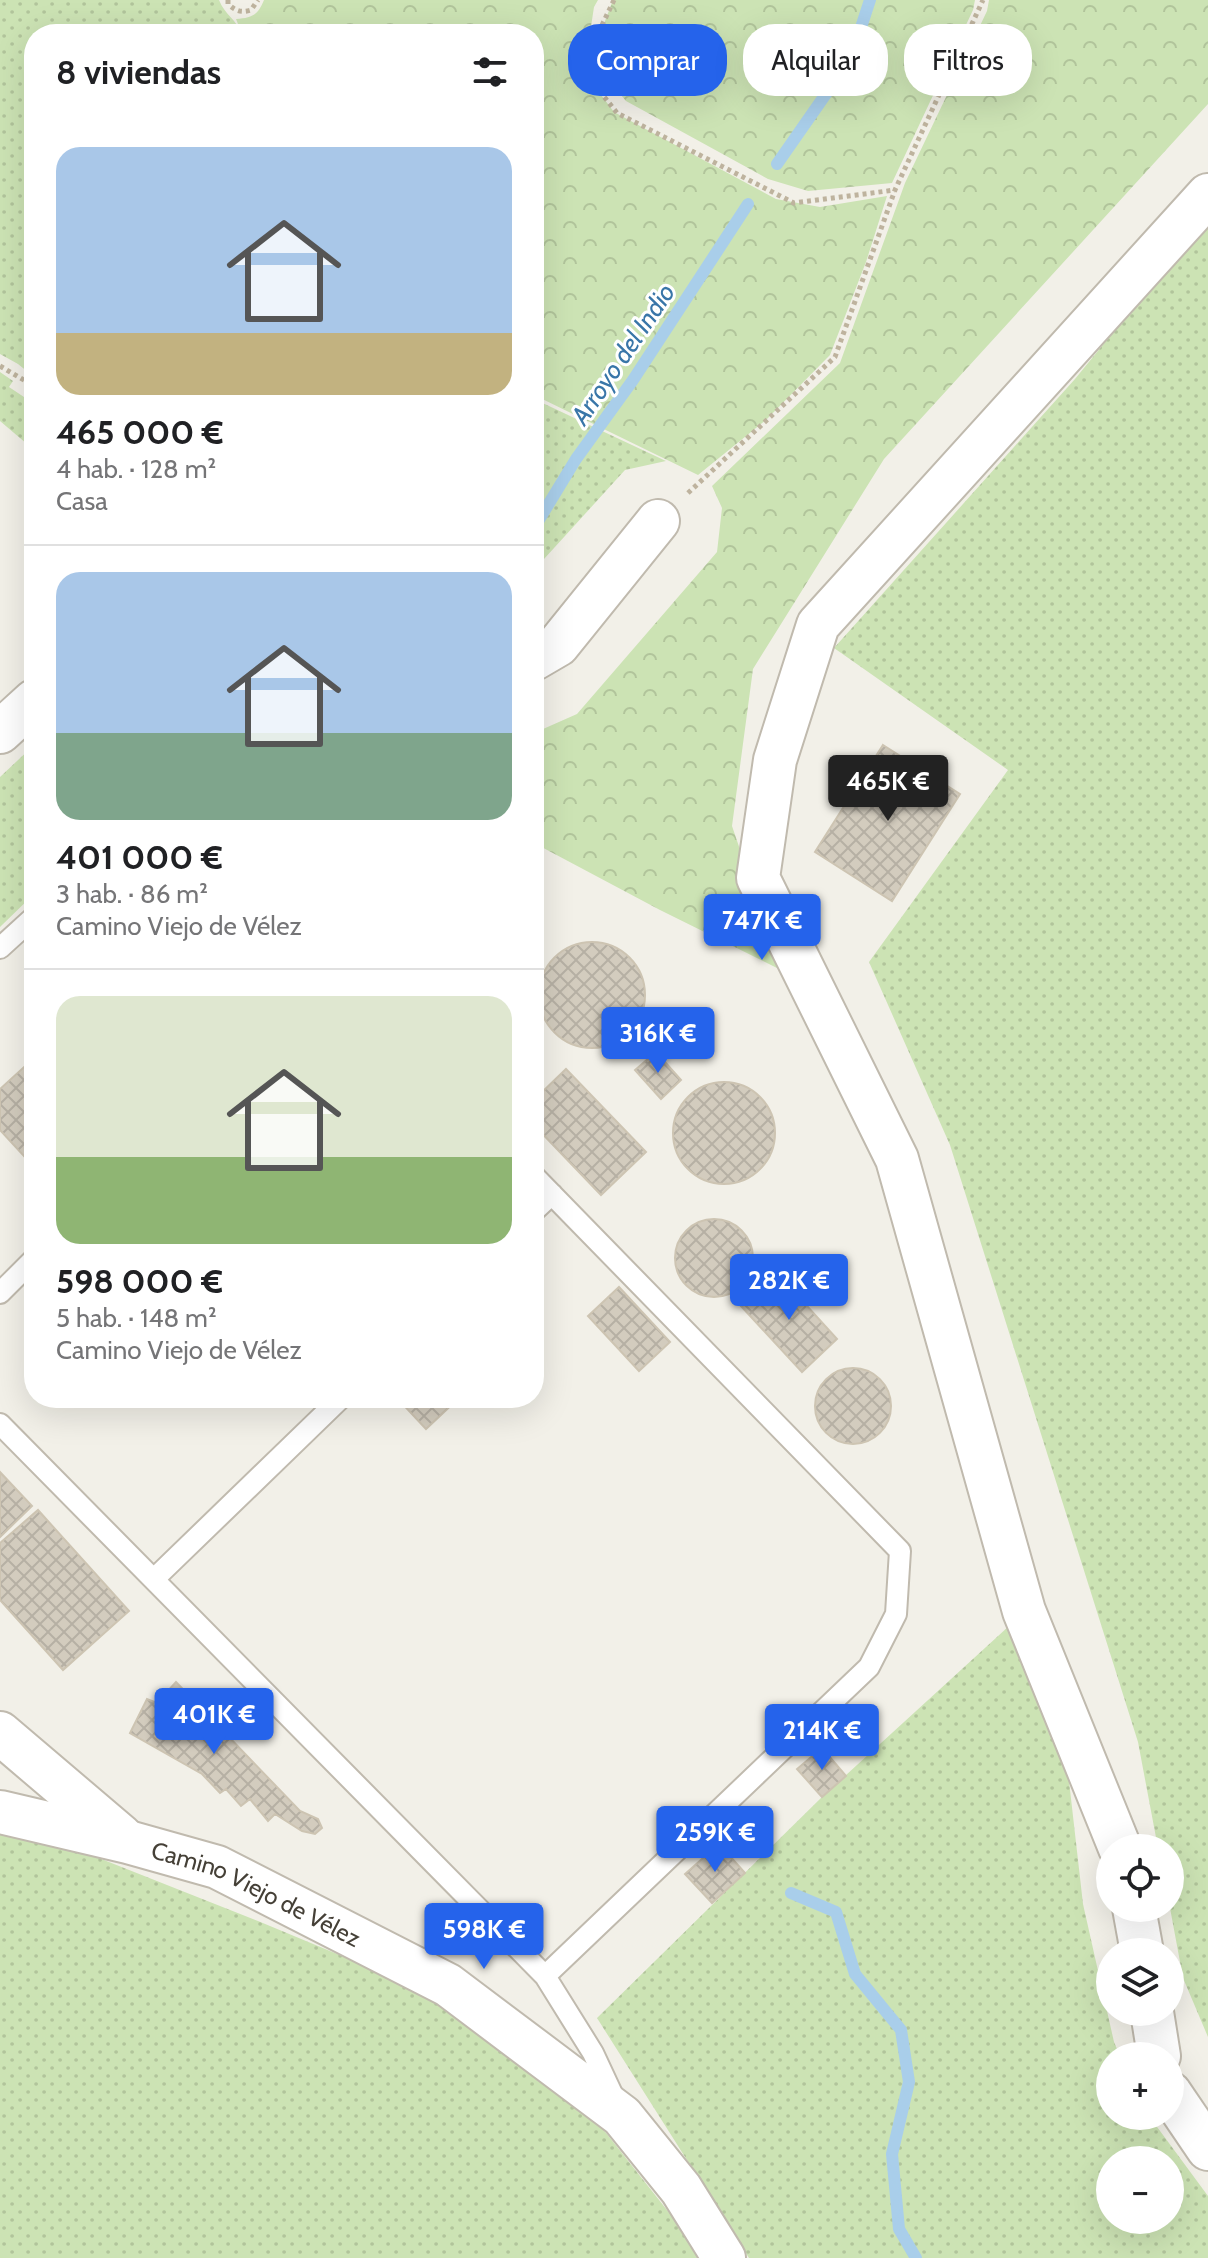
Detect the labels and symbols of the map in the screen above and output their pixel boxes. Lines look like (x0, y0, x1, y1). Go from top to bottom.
water label: Arroyo del Indio (564, 277, 682, 431)
pin: 465K € (823, 755, 953, 823)
pin: 747K € (697, 894, 827, 962)
pin: 316K € (593, 1007, 723, 1075)
pin: 282K € (724, 1254, 854, 1322)
pin: 401K € (149, 1688, 279, 1756)
pin: 214K € (757, 1704, 887, 1772)
pin: 259K € (650, 1806, 780, 1874)
street label: Camino Viejo de Vélez (148, 1835, 366, 1953)
pin: 598K € (419, 1903, 549, 1971)

